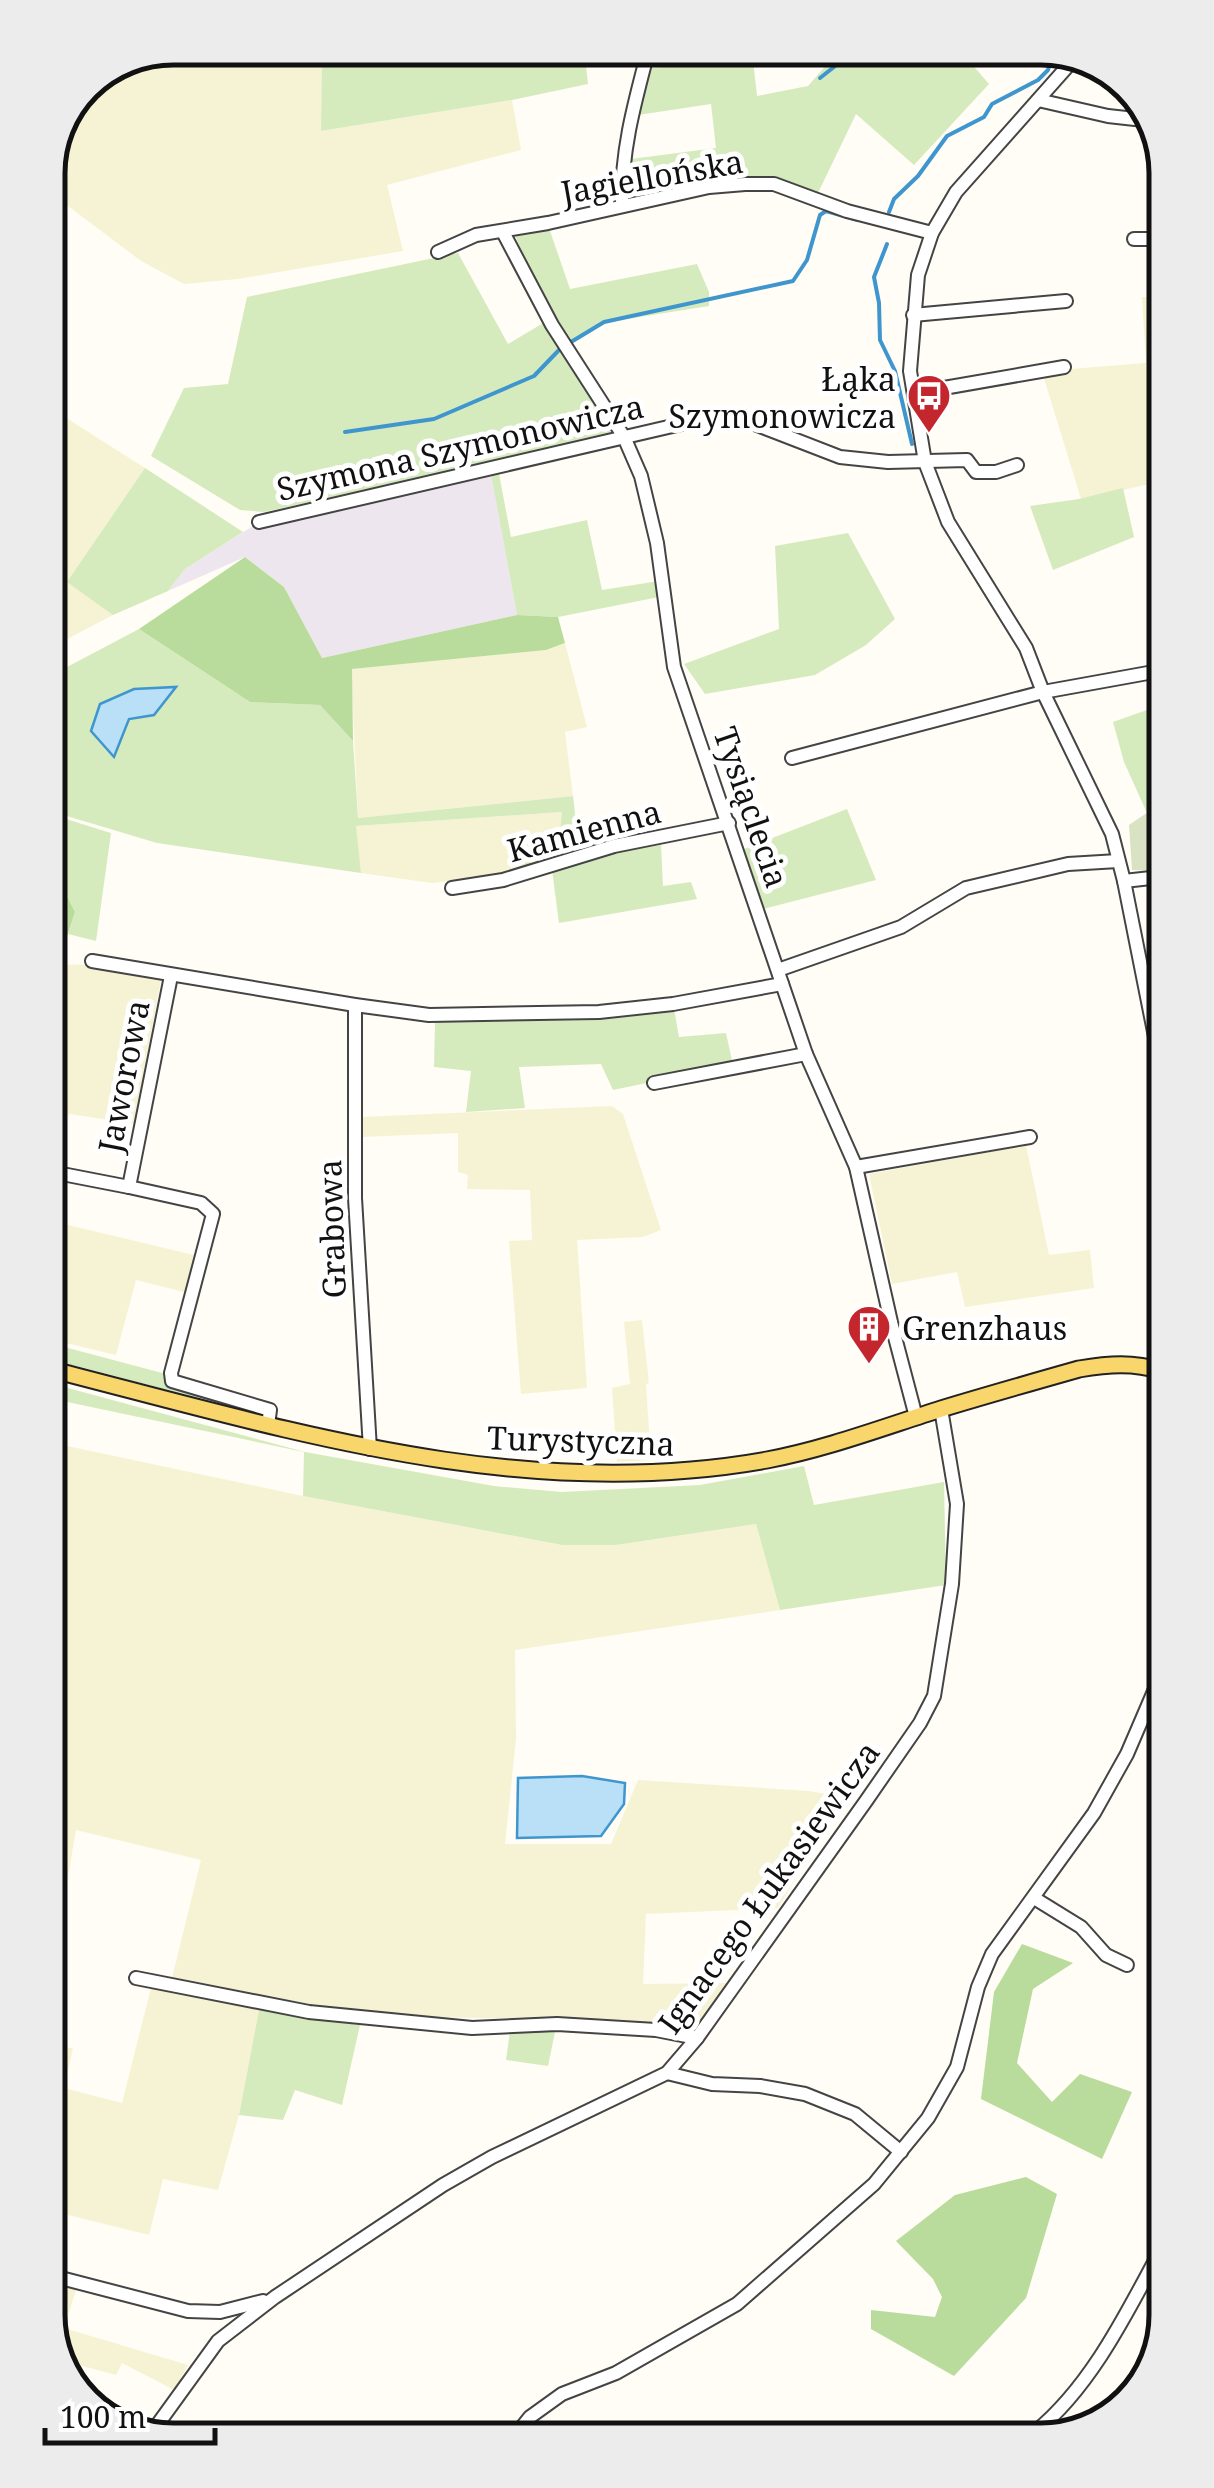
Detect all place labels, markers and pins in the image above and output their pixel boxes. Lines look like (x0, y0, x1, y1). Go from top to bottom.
place label: Łąka Szymonowicza (668, 357, 896, 437)
bus stop icon: Łąka Szymonowicza (906, 373, 952, 434)
building icon: Grenzhaus (846, 1304, 892, 1365)
place label: Grenzhaus (902, 1306, 1067, 1349)

